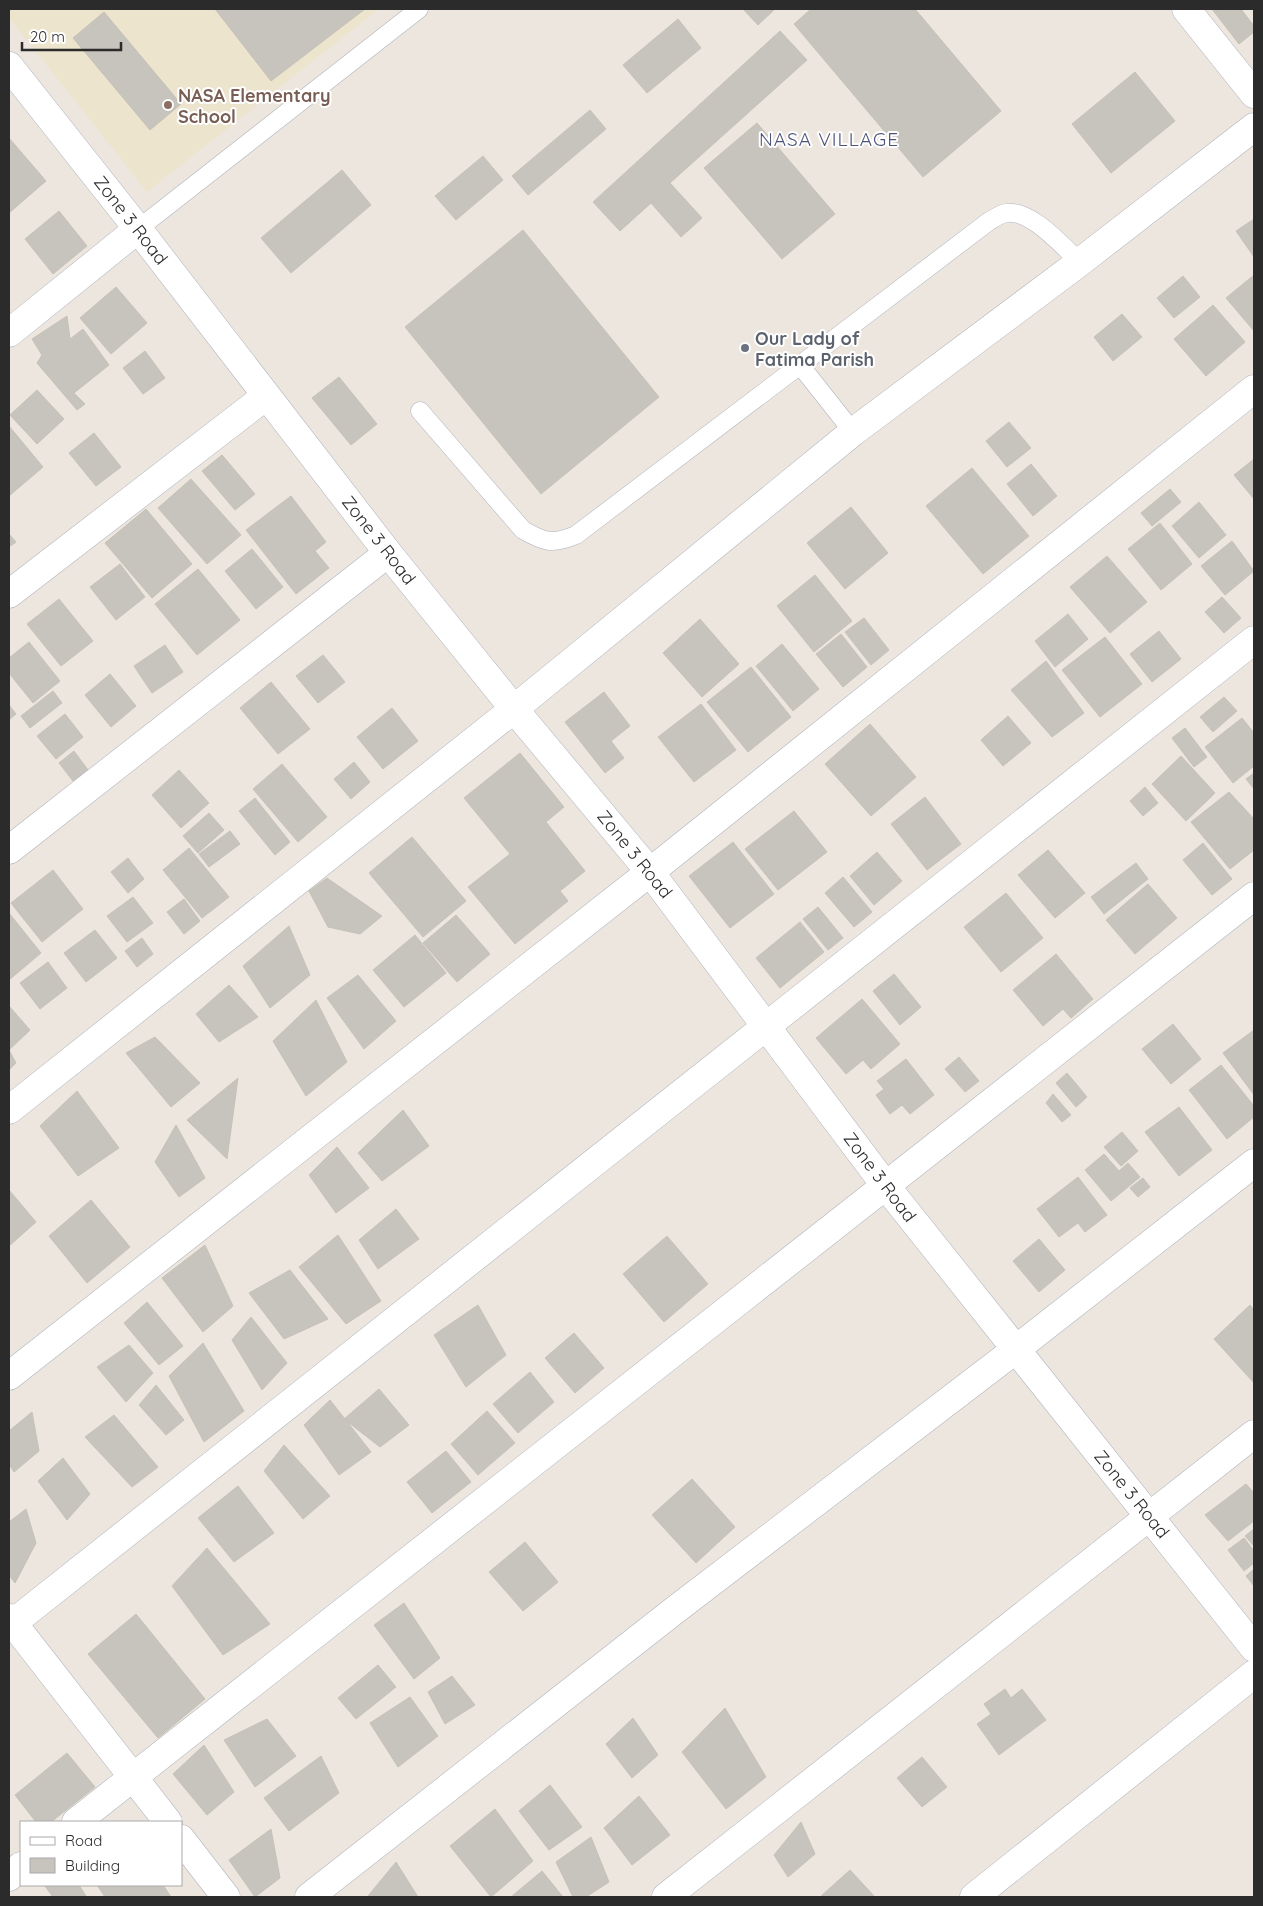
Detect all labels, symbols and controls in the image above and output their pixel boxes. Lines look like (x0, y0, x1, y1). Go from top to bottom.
scale bar (22, 20, 121, 52)
text: 20 m (30, 27, 65, 46)
place label: NASA Elementary School (178, 84, 331, 128)
marker: NASA Elementary School (162, 99, 174, 111)
district label: NASA VILLAGE (759, 127, 899, 151)
street label: Zone 3 Road (89, 171, 173, 269)
place label: Our Lady of Fatima Parish (755, 327, 874, 371)
marker: Our Lady of Fatima Parish (739, 342, 751, 354)
street label: Zone 3 Road (337, 491, 421, 589)
street label: Zone 3 Road (592, 805, 678, 903)
street label: Zone 3 Road (839, 1127, 921, 1227)
street label: Zone 3 Road (1089, 1445, 1175, 1543)
legend (20, 1821, 182, 1886)
text: Road (65, 1831, 102, 1850)
text: Building (65, 1856, 120, 1875)

